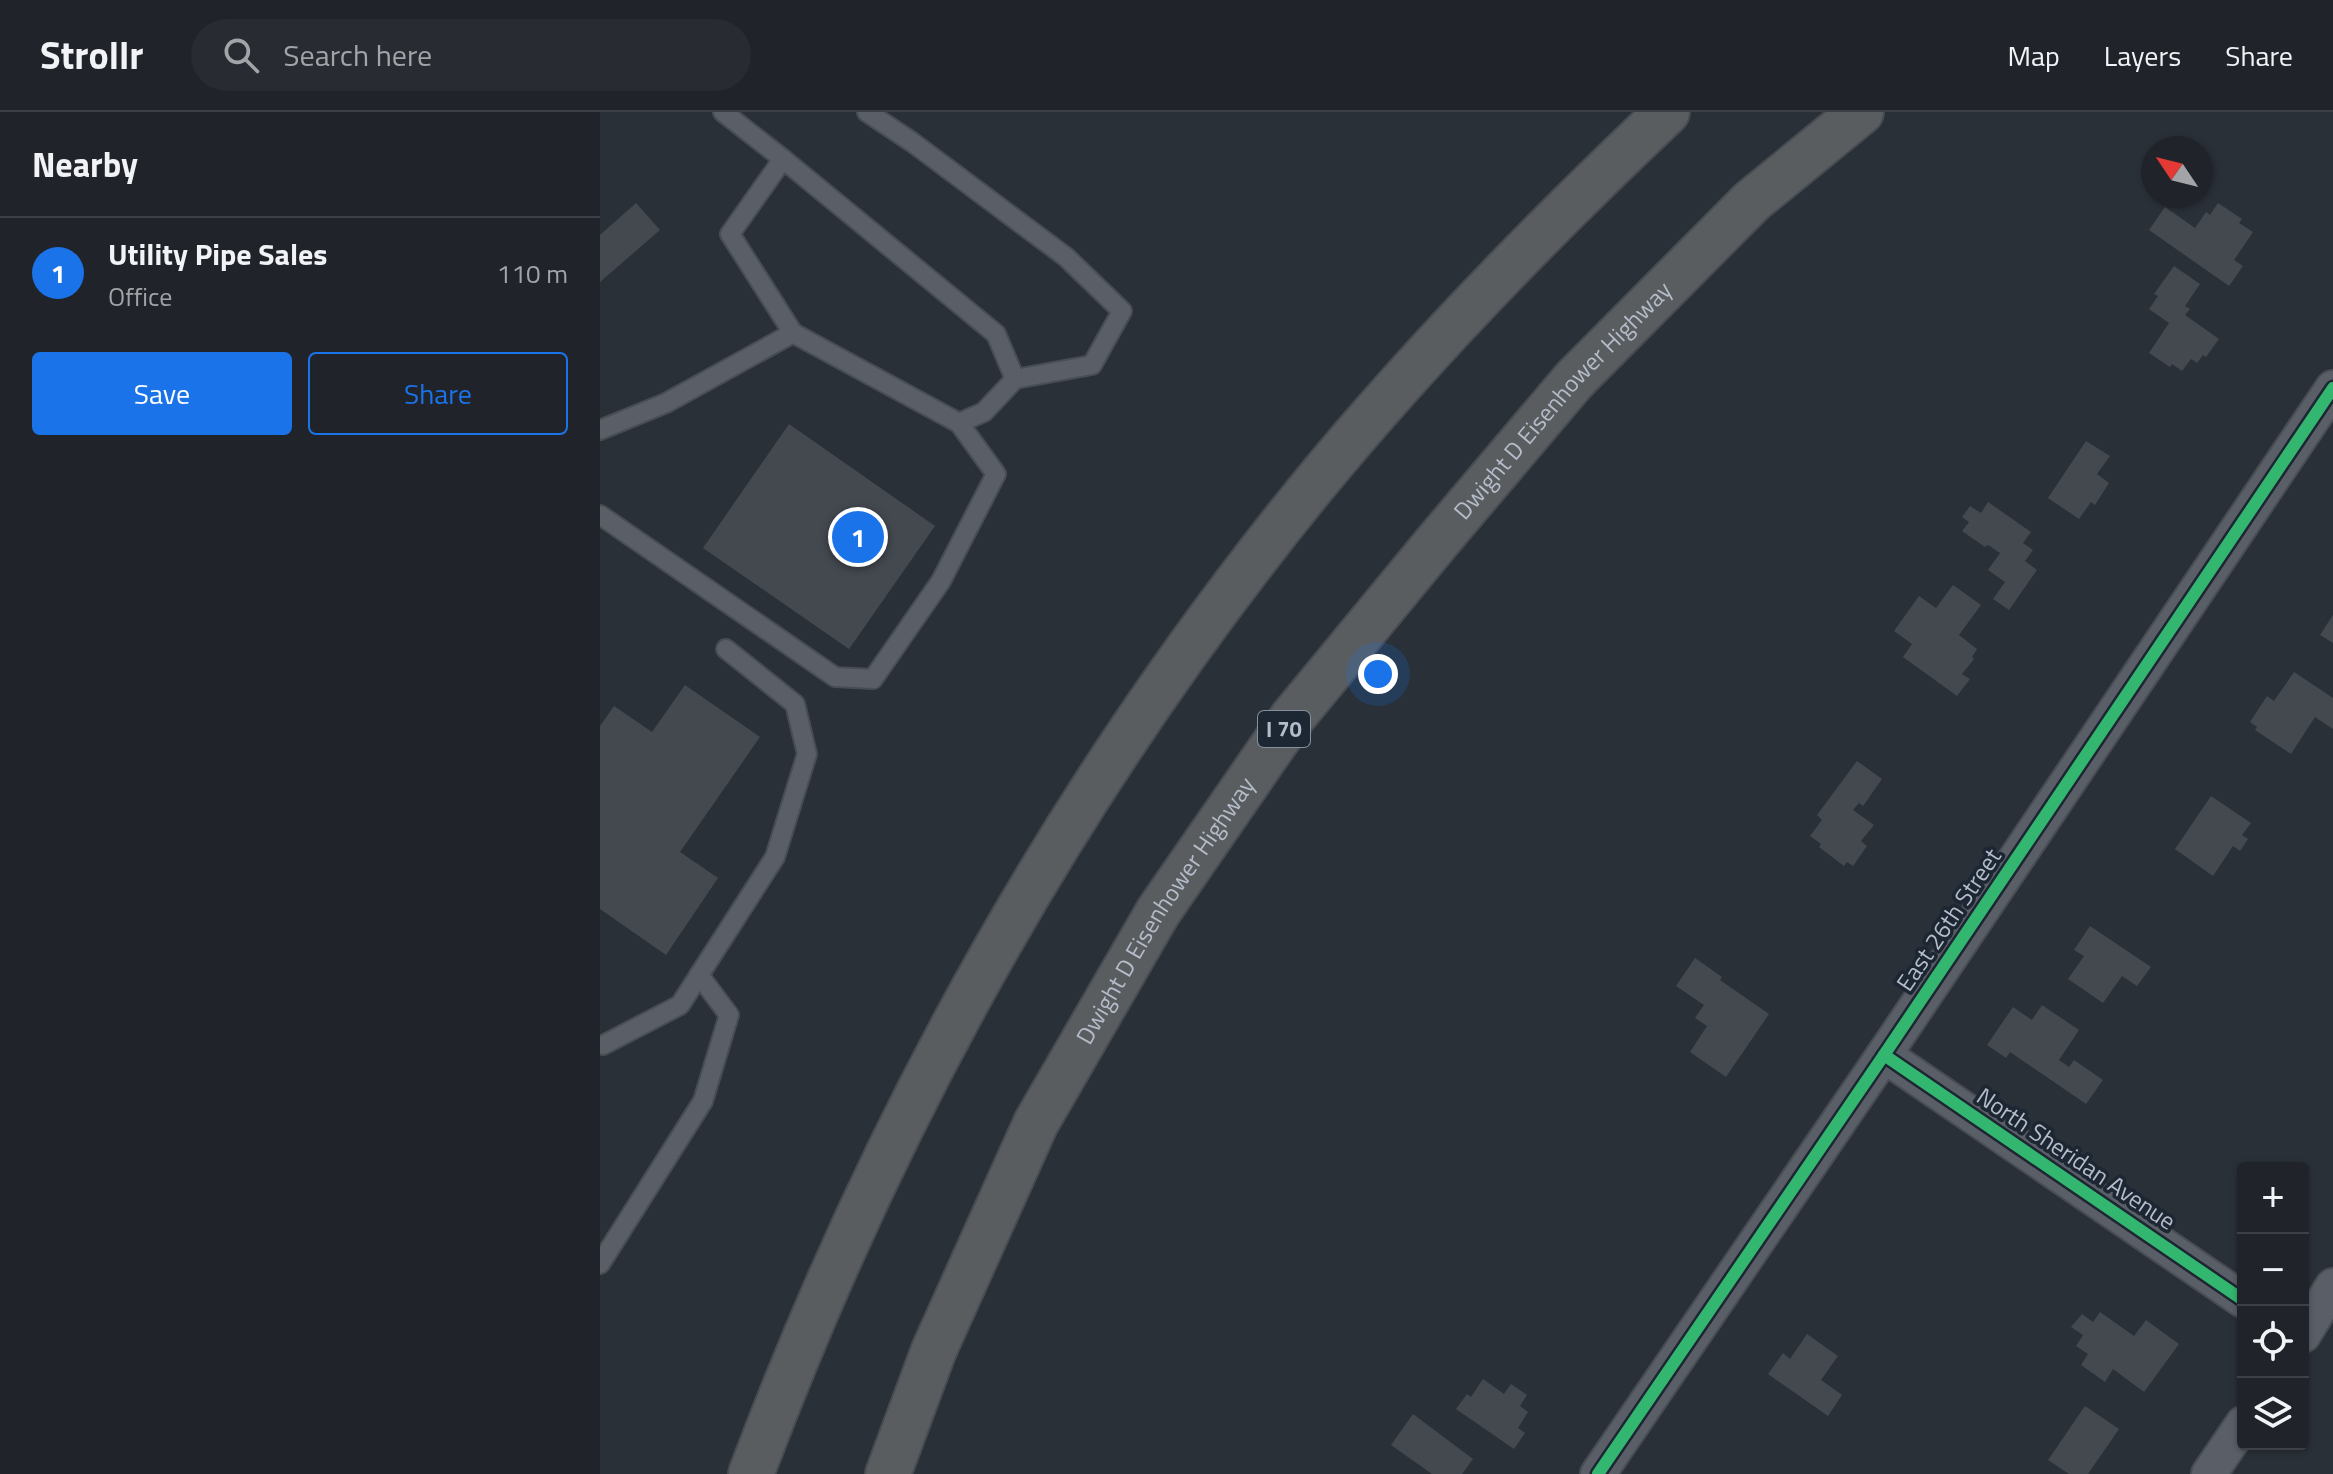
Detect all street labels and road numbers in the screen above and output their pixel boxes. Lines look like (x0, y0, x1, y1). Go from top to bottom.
street label: Dwight D Eisenhower Highway (1444, 272, 1680, 527)
road number: I 70 (1258, 711, 1310, 747)
street label: Dwight D Eisenhower Highway (1066, 769, 1264, 1051)
street label: East 26th Street (1887, 840, 2010, 998)
street label: North Sheridan Avenue (1970, 1078, 2183, 1238)

